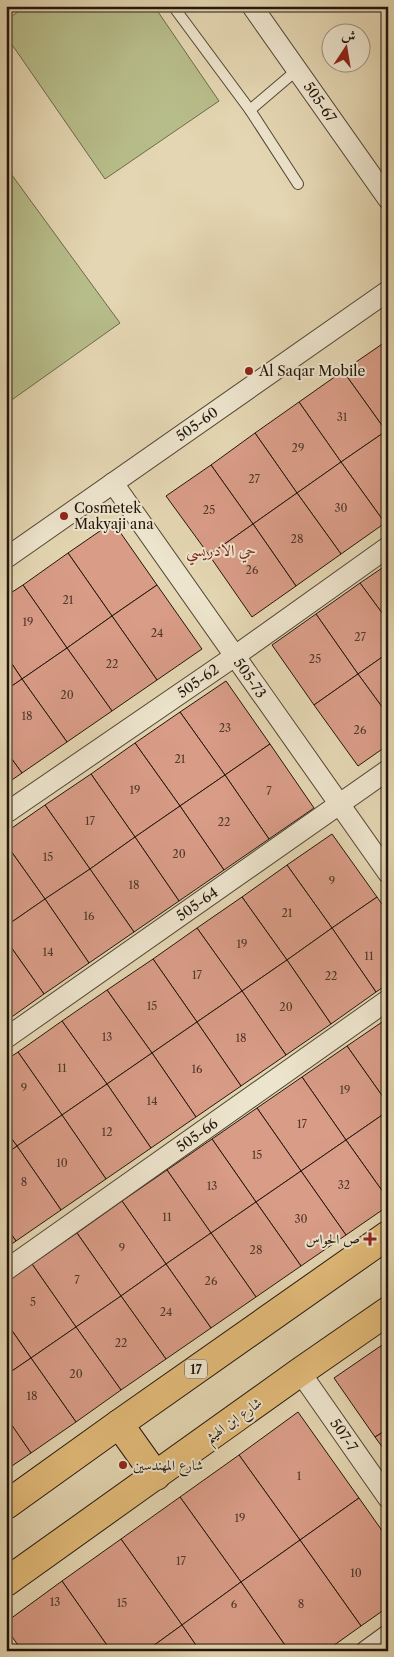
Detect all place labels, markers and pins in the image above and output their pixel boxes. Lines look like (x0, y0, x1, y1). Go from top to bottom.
place label: Al Saqar Mobile (258, 362, 365, 380)
marker: Al Saqar Mobile (243, 365, 255, 377)
place label: Cosmetek Makyaji ana (74, 499, 154, 533)
marker: Cosmetek Makyaji ana (58, 510, 70, 522)
place label: ص الحواس (306, 1230, 360, 1248)
marker: ص الحواس (364, 1233, 376, 1245)
place label: شارع المهندسين (133, 1456, 203, 1477)
marker: شارع المهندسين (117, 1459, 129, 1471)

